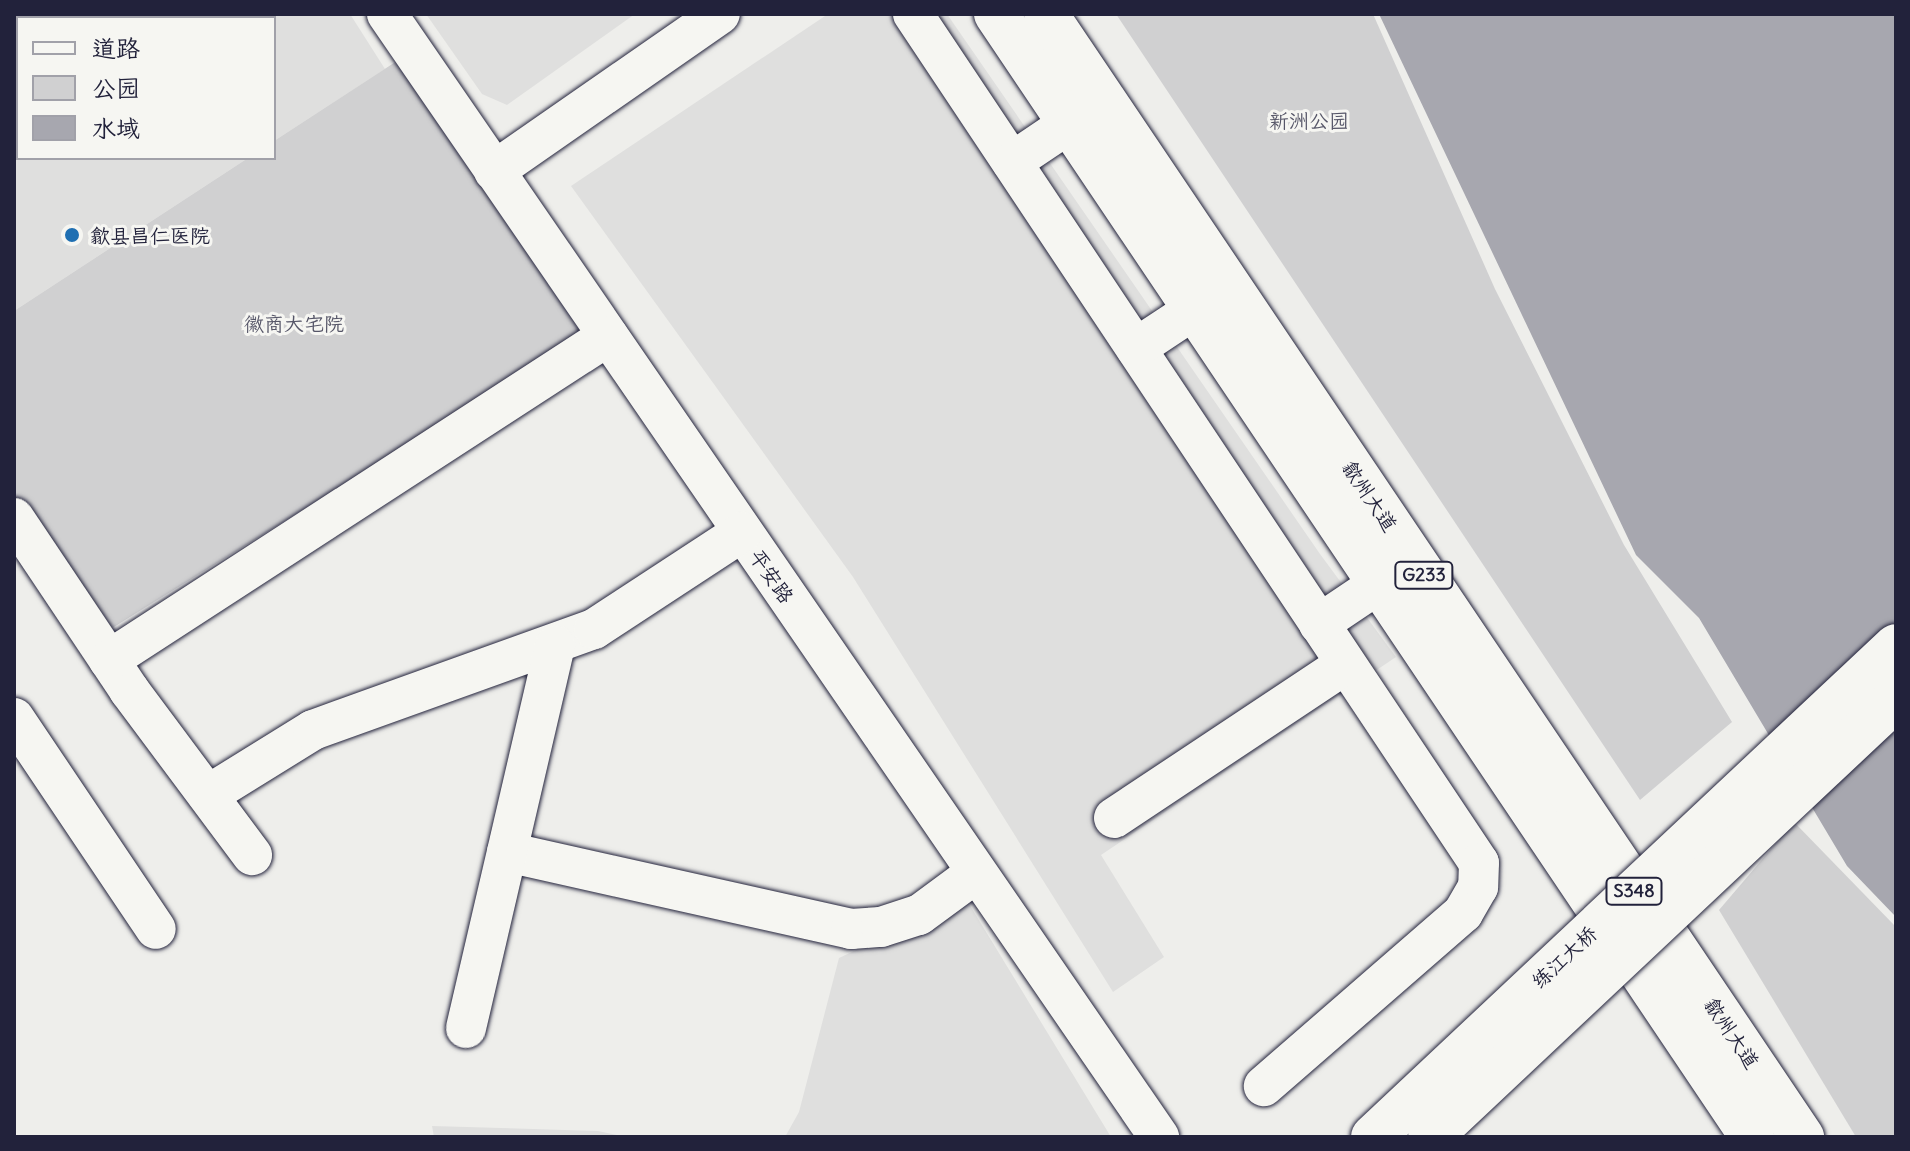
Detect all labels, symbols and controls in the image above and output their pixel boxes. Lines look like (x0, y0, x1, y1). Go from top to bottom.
legend (16, 16, 276, 160)
text: 道路 (92, 33, 140, 63)
text: 公园 (92, 73, 140, 103)
park label: 新洲公园 (1269, 108, 1349, 132)
text: 水域 (92, 113, 140, 143)
place label: 歙县昌仁医院 (90, 223, 210, 247)
marker: 歙县昌仁医院 (61, 224, 83, 246)
park label: 徽商大宅院 (244, 311, 344, 335)
street label: 歙州大道 (1338, 456, 1402, 536)
street label: 平安路 (745, 545, 799, 607)
road number: G233 (1394, 561, 1454, 589)
road number: S348 (1604, 877, 1664, 905)
street label: 练江大桥 (1527, 921, 1601, 993)
street label: 歙州大道 (1700, 993, 1764, 1073)

